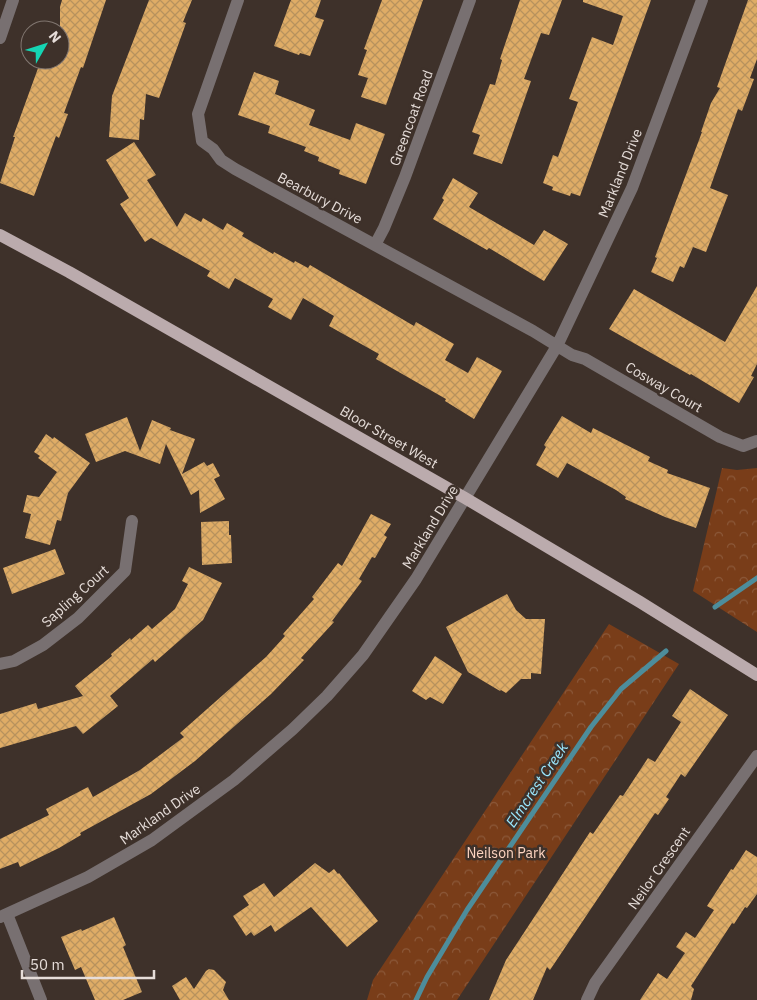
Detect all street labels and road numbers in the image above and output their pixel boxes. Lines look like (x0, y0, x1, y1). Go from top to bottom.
street label: Greencoat Road (385, 68, 437, 168)
street label: Markland Drive (594, 126, 646, 220)
street label: Bearbury Drive (274, 168, 366, 228)
street label: Cosway Court (622, 358, 706, 416)
street label: Bloor Street West (337, 402, 441, 472)
street label: Markland Drive (398, 482, 462, 572)
street label: Sapling Court (38, 561, 112, 631)
street label: Markland Drive (116, 779, 204, 848)
street label: Neilor Crescent (624, 823, 694, 913)

